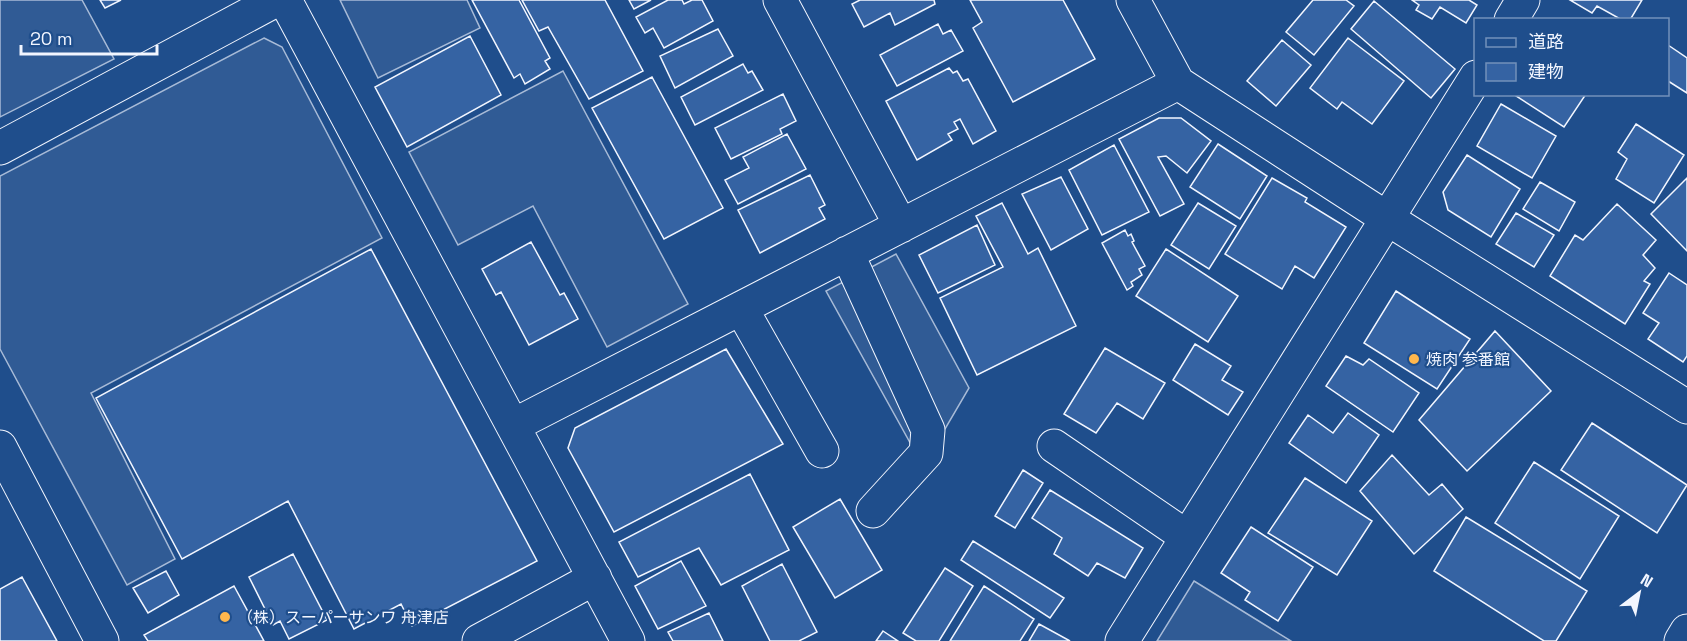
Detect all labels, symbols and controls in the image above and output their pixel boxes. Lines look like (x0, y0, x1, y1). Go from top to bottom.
scale bar (21, 18, 158, 56)
legend (1474, 18, 1669, 96)
text: 20 m (30, 27, 73, 50)
text: 道路 (1528, 30, 1564, 53)
text: 建物 (1528, 60, 1564, 83)
place label: 焼肉 参番館 (1426, 349, 1510, 370)
marker: 焼肉 参番館 (1407, 352, 1421, 366)
north arrow (1609, 563, 1669, 623)
text: N (1637, 569, 1657, 592)
place label: （株）スーパーサンワ 舟津店 (237, 607, 449, 628)
marker: （株）スーパーサンワ 舟津店 (218, 610, 232, 624)

